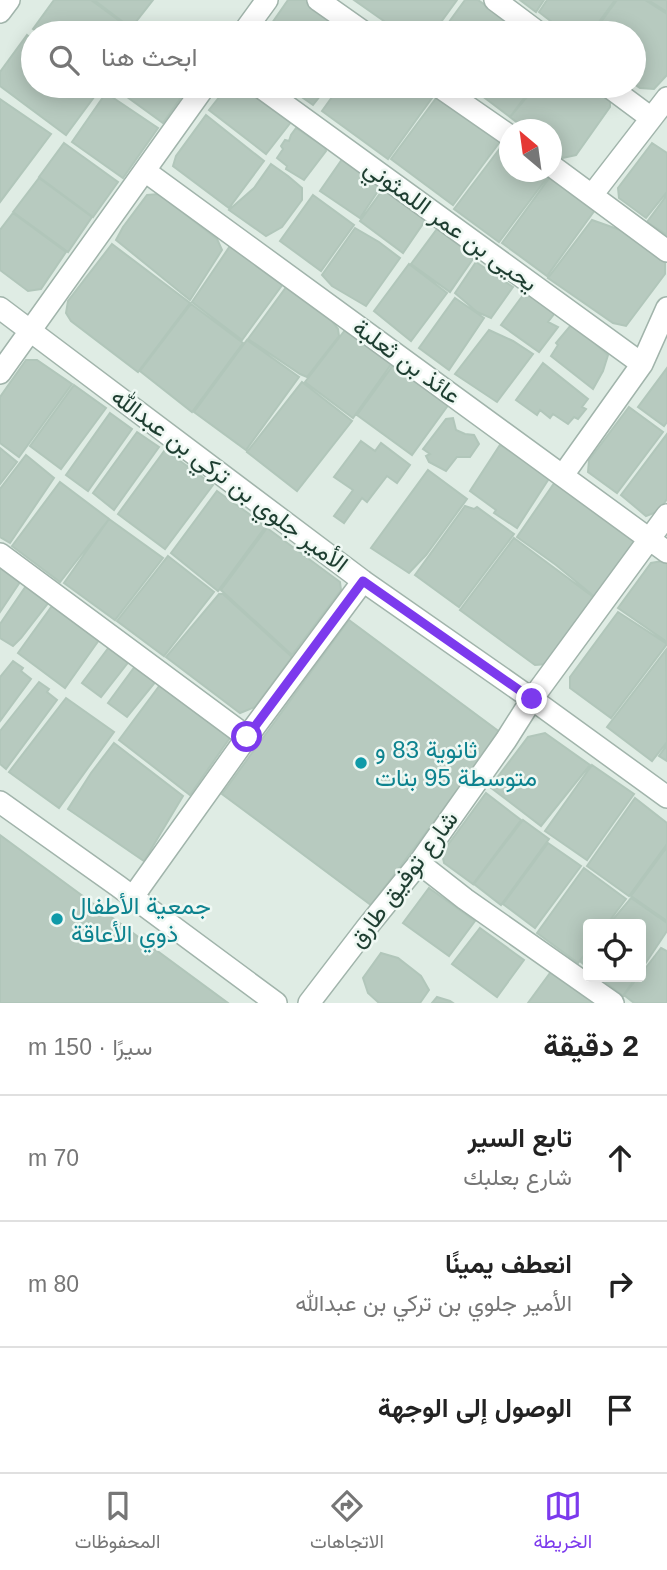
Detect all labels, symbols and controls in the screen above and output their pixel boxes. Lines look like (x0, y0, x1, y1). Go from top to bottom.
search box (21, 21, 646, 98)
icon: search (45, 41, 83, 79)
text: ابحث هنا (101, 42, 197, 72)
north arrow (499, 119, 562, 182)
street label: يحيى بن عمر اللمثوني (356, 153, 543, 302)
street label: عائذ بن ثعلبة (347, 313, 466, 410)
street label: الأمير جلوي بن تركي بن عبدالله (103, 382, 353, 582)
route end (516, 683, 547, 714)
route start (231, 721, 262, 752)
place label: ثانوية 83 و متوسطة 95 بنات (375, 736, 537, 793)
marker: ثانوية 83 و متوسطة 95 بنات (353, 755, 369, 771)
street label: شارع توفيق طارق (343, 805, 465, 954)
place label: جمعية الأطفال ذوي الأعاقة (71, 892, 211, 953)
marker: جمعية الأطفال ذوي الأعاقة (49, 911, 65, 927)
map controls (583, 919, 646, 982)
button: locate (583, 919, 646, 982)
text: 2 دقيقة (543, 1029, 639, 1062)
text: سيرًا · 150 m (28, 1034, 152, 1060)
text: تابع السير (468, 1123, 572, 1153)
icon: ahead (601, 1139, 639, 1177)
text: 70 m (28, 1145, 79, 1171)
text: شارع بعلبك (463, 1164, 572, 1190)
text: انعطف يمينًا (445, 1249, 572, 1279)
icon: right (601, 1265, 639, 1303)
text: 80 m (28, 1271, 79, 1297)
text: الأمير جلوي بن تركي بن عبدالله (295, 1290, 572, 1316)
icon: arrive (601, 1391, 639, 1429)
text: الوصول إلى الوجهة (378, 1393, 572, 1423)
tab: المحفوظات (75, 1487, 160, 1558)
tab: الاتجاهات (310, 1487, 384, 1558)
tab: الخريطة (533, 1487, 592, 1558)

